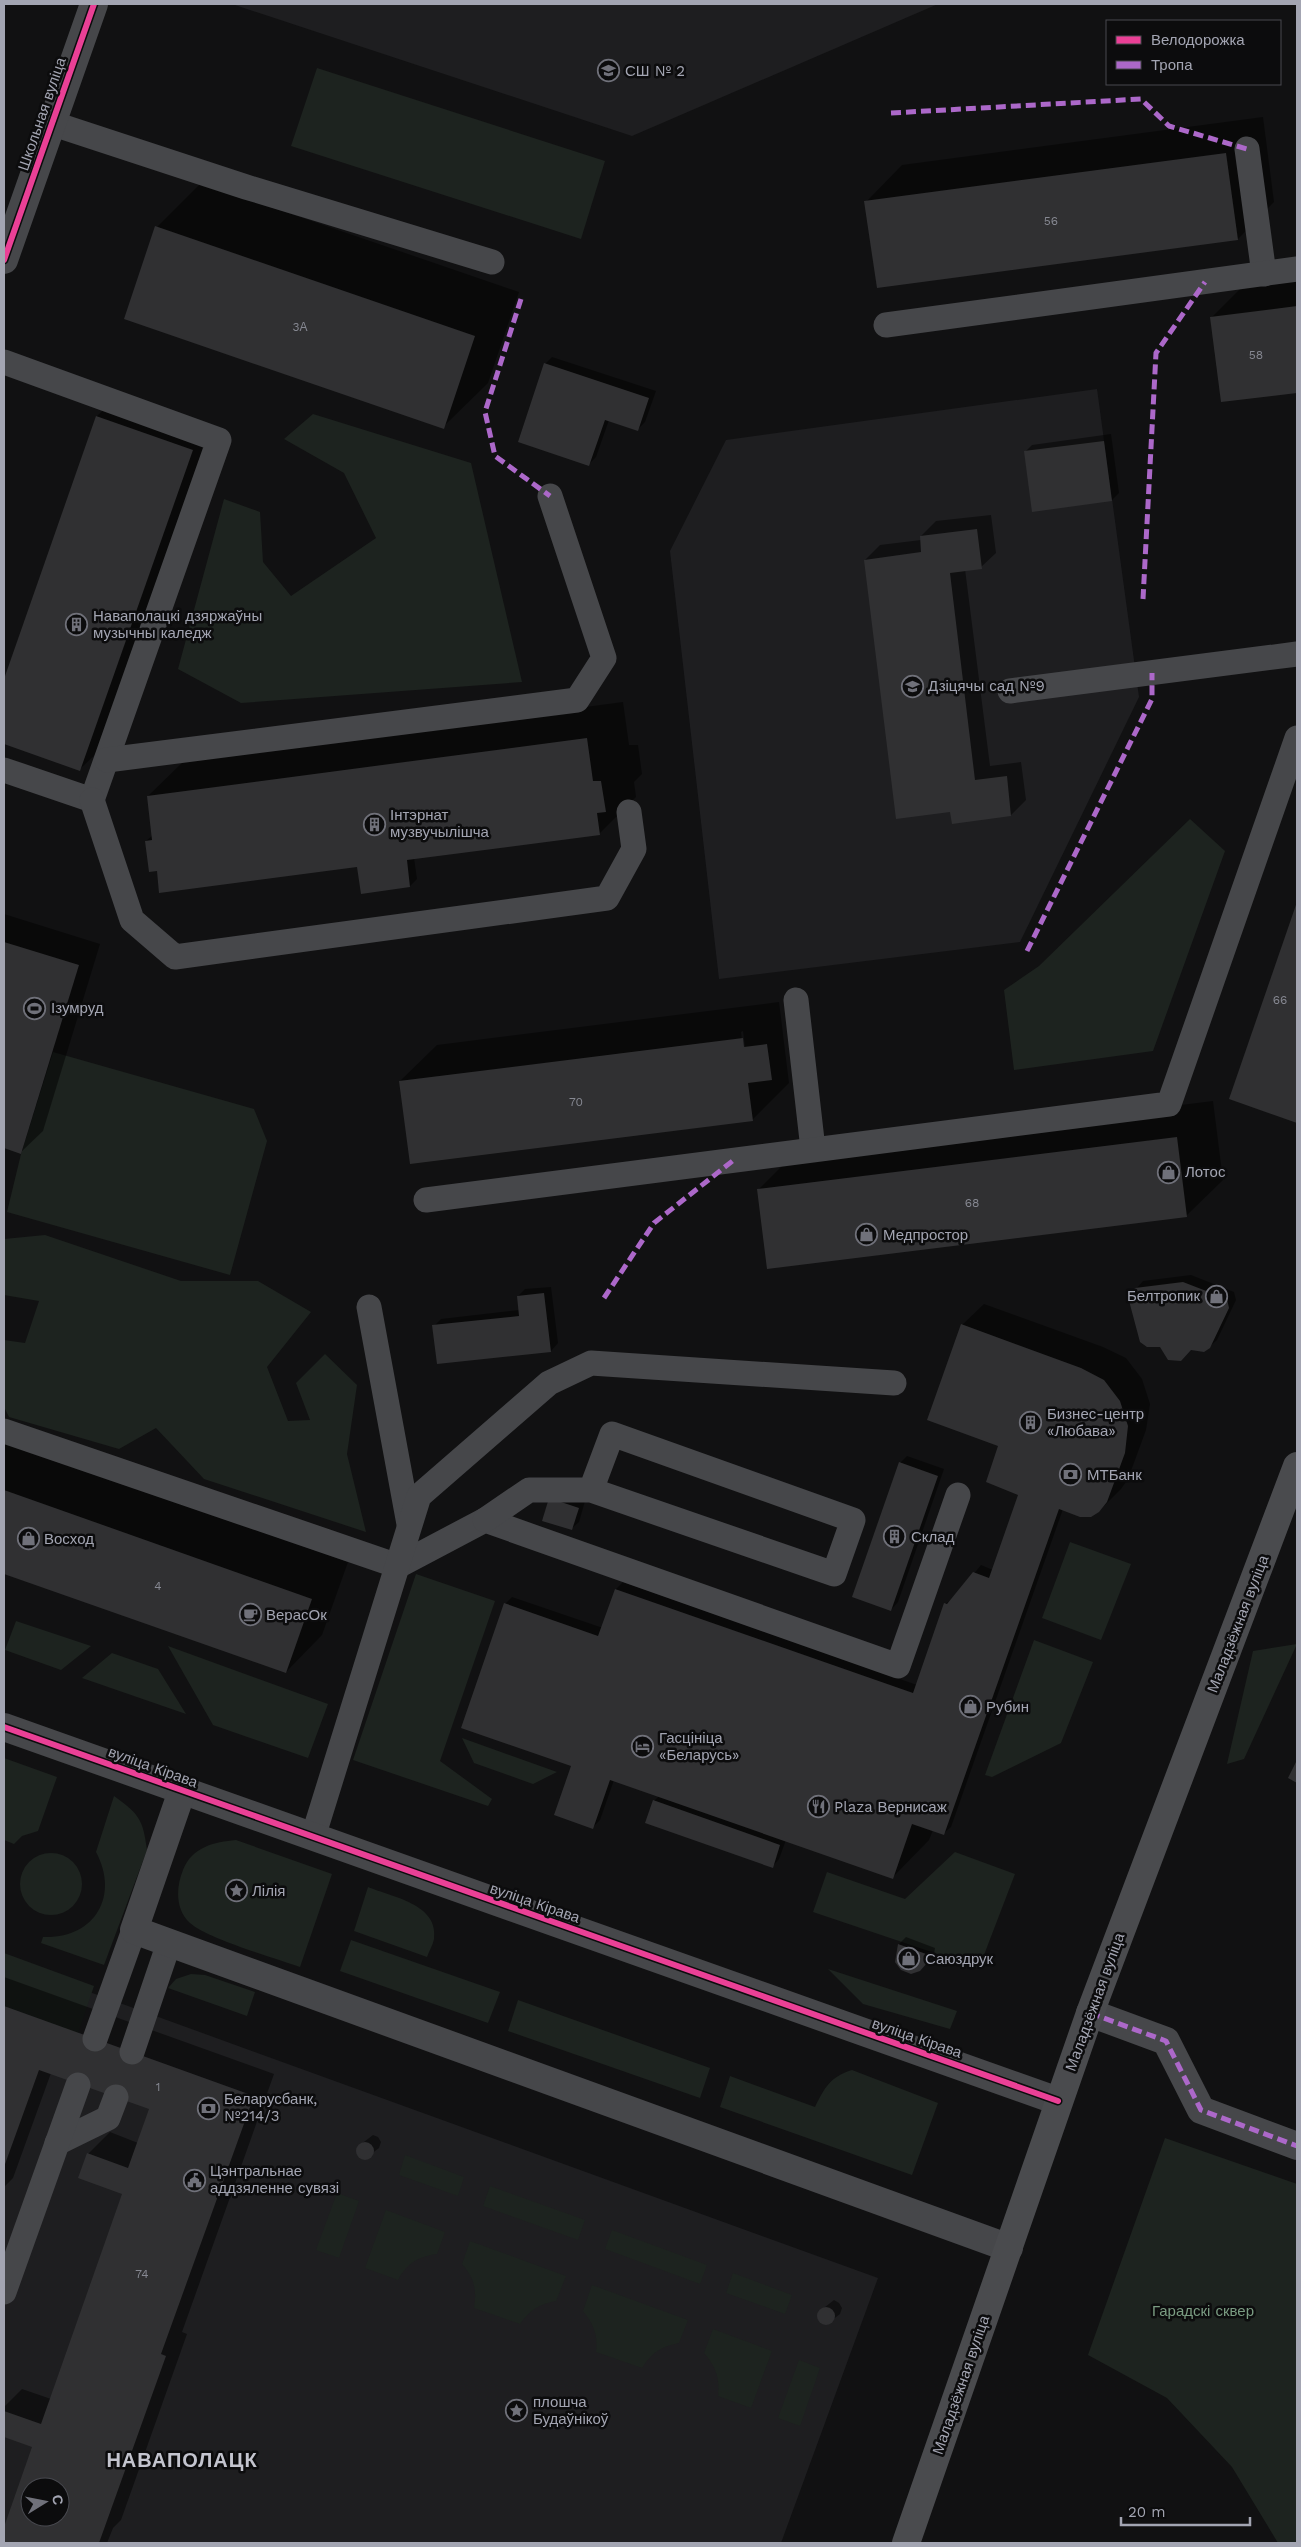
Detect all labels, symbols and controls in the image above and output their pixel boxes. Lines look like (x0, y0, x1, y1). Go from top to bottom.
legend (1106, 20, 1281, 85)
text: Велодорожка (1151, 31, 1245, 49)
street label: Школьная вуліца (14, 54, 70, 173)
text: Тропа (1151, 56, 1193, 74)
school or university icon: СШ № 2 (597, 59, 621, 83)
place label: СШ № 2 (625, 62, 685, 80)
house number: 56 (1044, 214, 1058, 228)
house number: 3А (293, 320, 308, 334)
house number: 58 (1249, 348, 1263, 362)
place label: Наваполацкі дзяржаўны музычны каледж (93, 607, 262, 642)
building icon: Наваполацкі дзяржаўны музычны каледж (65, 613, 89, 637)
school or university icon: Дзіцячы сад №9 (900, 674, 924, 698)
place label: Дзіцячы сад №9 (928, 677, 1045, 695)
place label: Інтэрнат музвучылішча (390, 806, 490, 841)
building icon: Інтэрнат музвучылішча (362, 812, 386, 836)
house number: 66 (1273, 993, 1287, 1007)
sports icon: Ізумруд (23, 996, 47, 1020)
place label: Ізумруд (51, 999, 104, 1017)
house number: 70 (569, 1095, 583, 1109)
shop icon: Лотос (1157, 1160, 1181, 1184)
place label: Лотос (1185, 1163, 1226, 1181)
house number: 68 (965, 1196, 979, 1210)
shop icon: Медпростор (855, 1223, 879, 1247)
place label: Медпростор (883, 1226, 968, 1244)
shop icon: Белтропик (1204, 1284, 1228, 1308)
place label: Белтропик (1127, 1287, 1200, 1305)
place label: Бизнес-центр «Любава» (1047, 1405, 1144, 1440)
building icon: Бизнес-центр «Любава» (1019, 1411, 1043, 1435)
bank icon: МТБанк (1059, 1463, 1083, 1487)
place label: МТБанк (1087, 1466, 1142, 1484)
building icon: Склад (883, 1525, 907, 1549)
shop icon: Восход (16, 1527, 40, 1551)
place label: Склад (911, 1528, 955, 1546)
place label: Восход (44, 1530, 94, 1548)
street label: Маладзёжная вуліца (1203, 1552, 1273, 1695)
house number: 4 (154, 1579, 162, 1593)
cafe icon: ВерасОк (238, 1603, 262, 1627)
place label: ВерасОк (266, 1606, 327, 1624)
shop icon: Рубин (958, 1695, 982, 1719)
place label: Рубин (986, 1698, 1029, 1716)
place label: Гасцініца «Беларусь» (659, 1729, 739, 1764)
hotel icon: Гасцініца «Беларусь» (631, 1735, 655, 1759)
street label: вуліца Кірава (106, 1742, 201, 1792)
restaurant icon: Plaza Вернисаж (806, 1795, 830, 1819)
place label: Plaza Вернисаж (834, 1798, 947, 1816)
place icon: Лілія (224, 1879, 248, 1903)
street label: вуліца Кірава (488, 1879, 583, 1927)
place label: Лілія (252, 1882, 285, 1900)
street label: Маладзёжная вуліца (1062, 1930, 1129, 2074)
shop icon: Саюздрук (897, 1947, 921, 1971)
place label: Саюздрук (925, 1950, 994, 1968)
street label: вуліца Кірава (870, 2014, 965, 2062)
house number: 1 (156, 2080, 160, 2094)
place label: Беларусбанк, №214/3 (224, 2090, 317, 2125)
bank icon: Беларусбанк, №214/3 (196, 2096, 220, 2120)
place label: Цэнтральнае аддзяленне сувязі (210, 2162, 339, 2197)
public building icon: Цэнтральнае аддзяленне сувязі (182, 2168, 206, 2192)
house number: 74 (135, 2267, 149, 2281)
park label: Гарадскі сквер (1152, 2302, 1254, 2320)
street label: Маладзёжная вуліца (929, 2313, 993, 2457)
place label: плошча Будаўнікоў (533, 2393, 609, 2428)
place icon: плошча Будаўнікоў (505, 2399, 529, 2423)
district label: НАВАПОЛАЦК (106, 2448, 258, 2472)
north arrow (20, 2477, 70, 2527)
text: С (49, 2493, 67, 2506)
scale bar (1121, 2494, 1250, 2526)
text: 20 m (1128, 2503, 1166, 2521)

